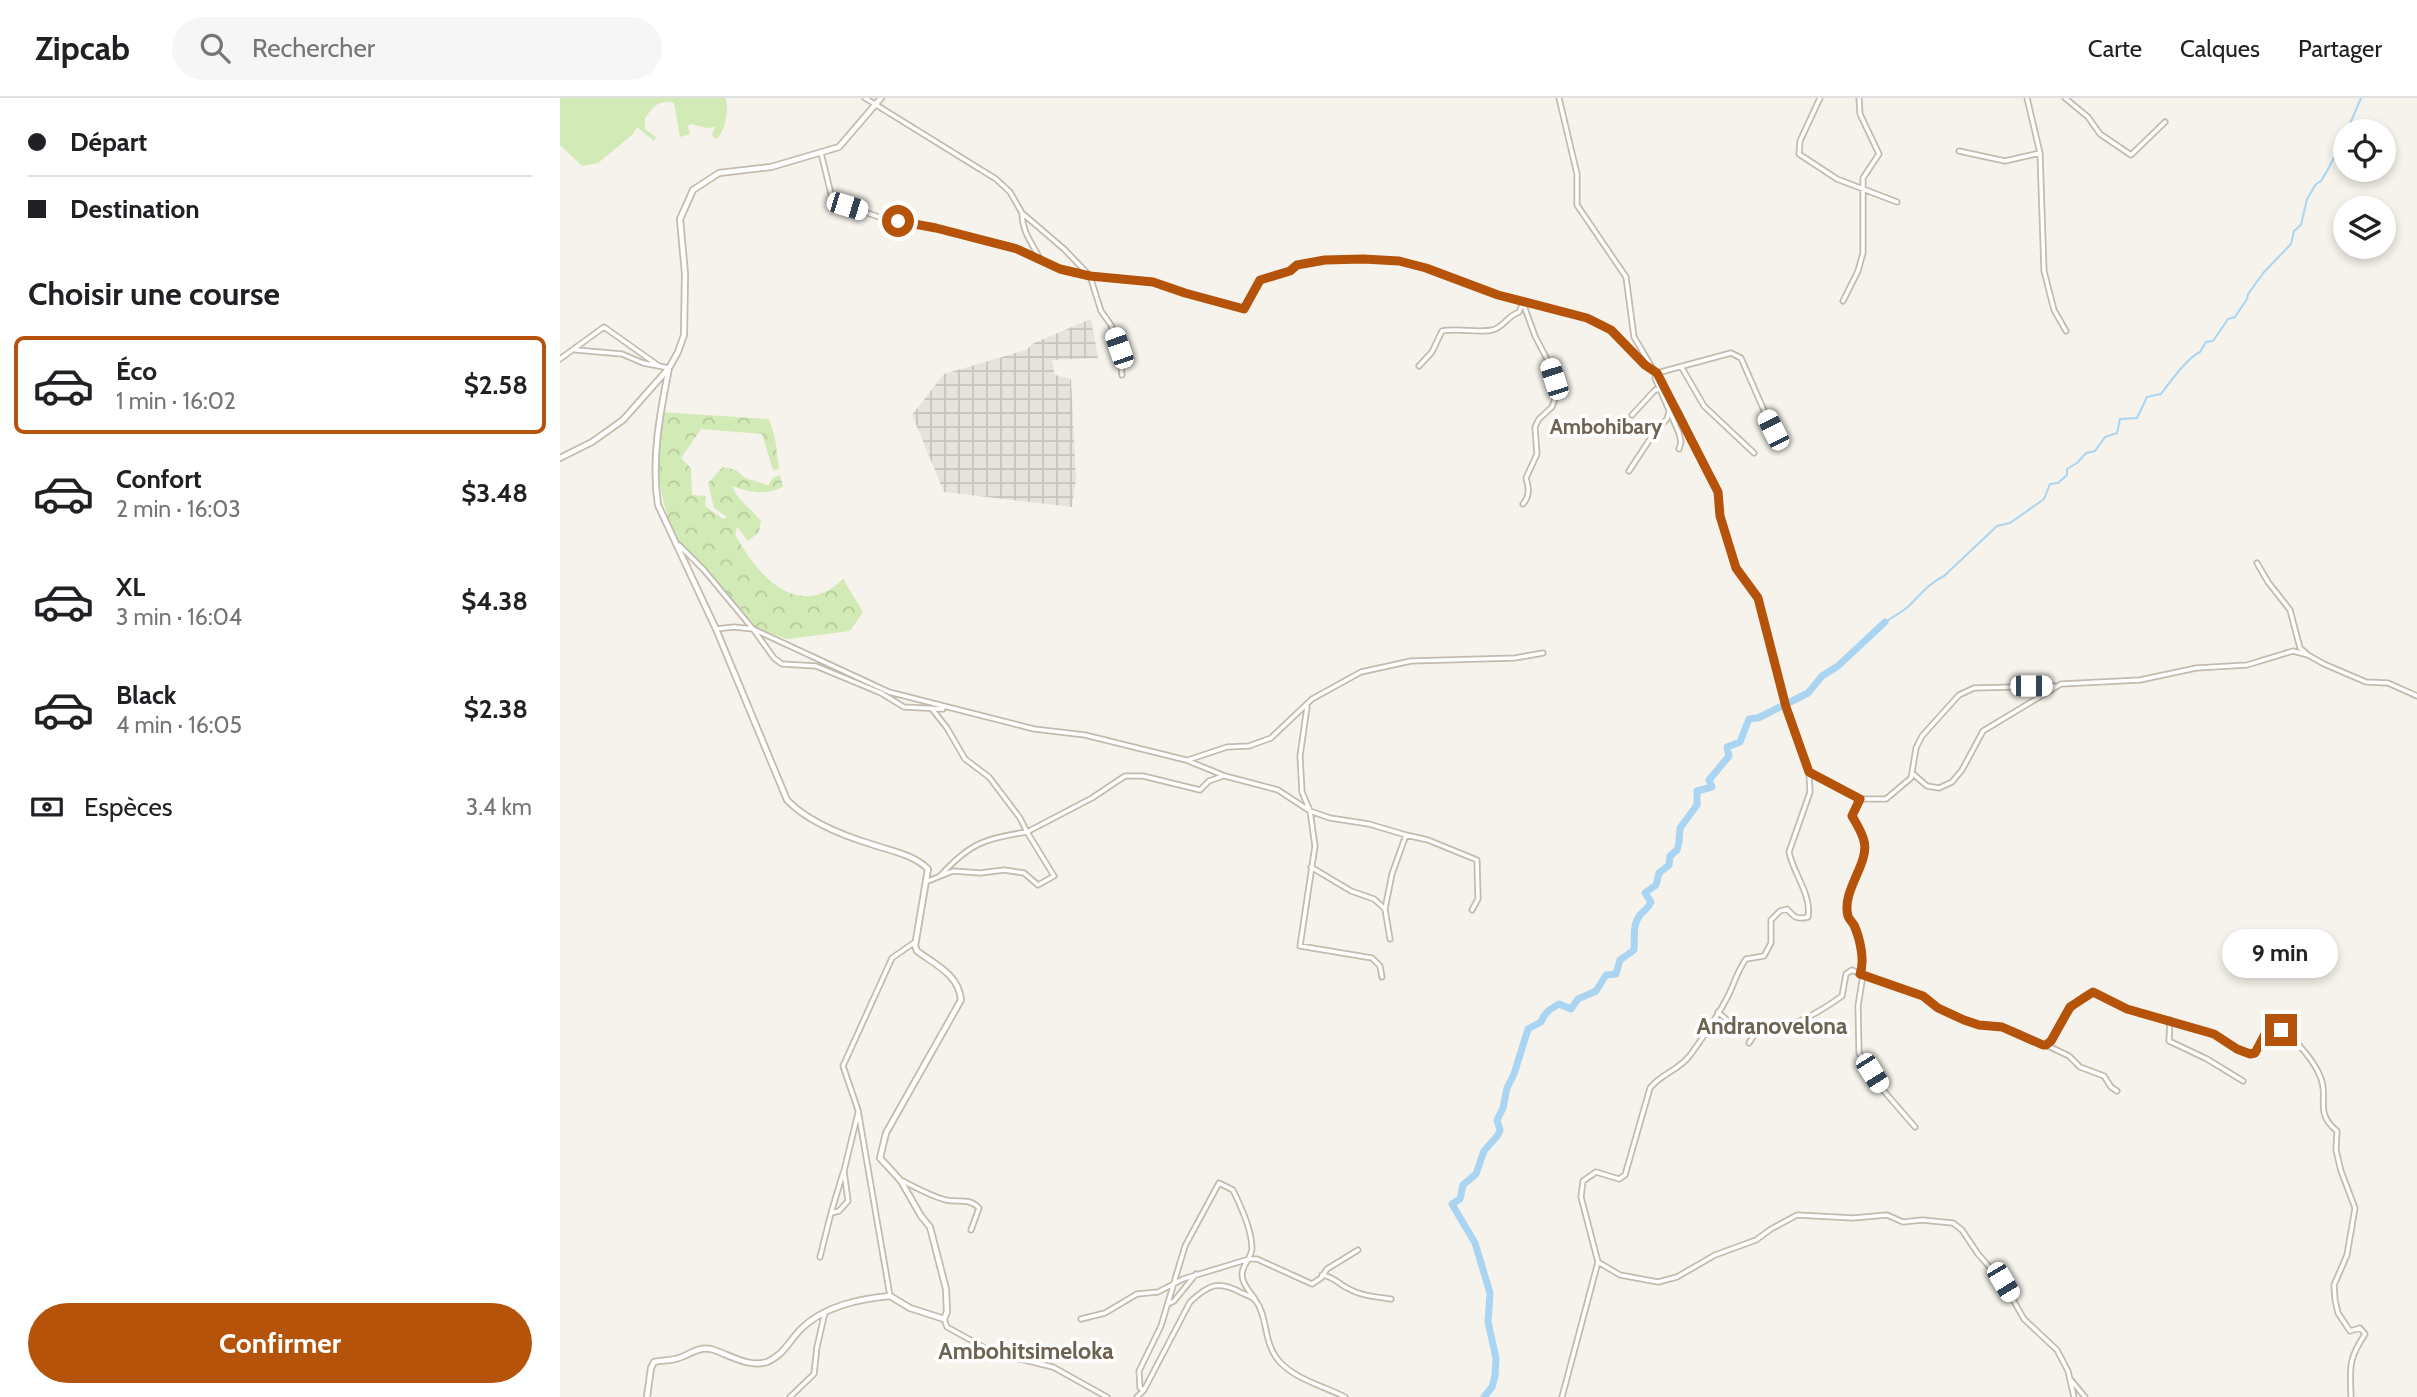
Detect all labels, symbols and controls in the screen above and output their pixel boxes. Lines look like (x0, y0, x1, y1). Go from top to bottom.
search box (172, 17, 662, 80)
text: Zipcab (35, 28, 130, 68)
icon: search (196, 29, 234, 67)
text: Rechercher (252, 32, 375, 64)
text: Carte (2088, 34, 2142, 63)
text: Calques (2180, 34, 2260, 63)
text: Partager (2298, 34, 2382, 63)
map controls (2333, 119, 2396, 259)
button: locate (2333, 119, 2396, 182)
text: Départ (70, 126, 147, 158)
car (824, 190, 871, 222)
text: Destination (70, 193, 200, 225)
button: layers (2333, 196, 2396, 259)
route start (882, 205, 914, 237)
text: Choisir une course (28, 274, 280, 313)
car (1103, 325, 1136, 371)
icon: car (32, 354, 95, 417)
text: Éco (116, 355, 157, 387)
car (1538, 356, 1571, 402)
text: $2.58 (464, 369, 528, 401)
text: 1 min · 16:02 (116, 387, 236, 415)
car (1755, 407, 1792, 453)
district label: Ambohibary (1550, 414, 1663, 439)
icon: car (32, 462, 95, 525)
text: Confort (116, 463, 202, 495)
text: $3.48 (461, 477, 528, 509)
text: 2 min · 16:03 (116, 495, 241, 523)
icon: car (32, 570, 95, 633)
text: XL (116, 571, 145, 603)
text: $4.38 (461, 585, 528, 617)
text: 3 min · 16:04 (116, 603, 242, 631)
car (2011, 676, 2053, 697)
icon: car (32, 678, 95, 741)
text: Black (116, 679, 176, 711)
text: $2.38 (464, 693, 528, 725)
text: 4 min · 16:05 (116, 711, 242, 739)
icon: cash (28, 788, 66, 826)
text: Espèces (84, 791, 173, 823)
text: 3.4 km (466, 793, 532, 821)
callout: 9 min (2223, 928, 2339, 978)
text: 9 min (2252, 939, 2308, 967)
district label: Andranovelona (1697, 1012, 1848, 1040)
route end (2265, 1014, 2297, 1046)
car (1852, 1050, 1893, 1096)
car (1984, 1259, 2023, 1305)
button: Confirmer (28, 1303, 532, 1383)
district label: Ambohitsimeloka (938, 1337, 1114, 1365)

